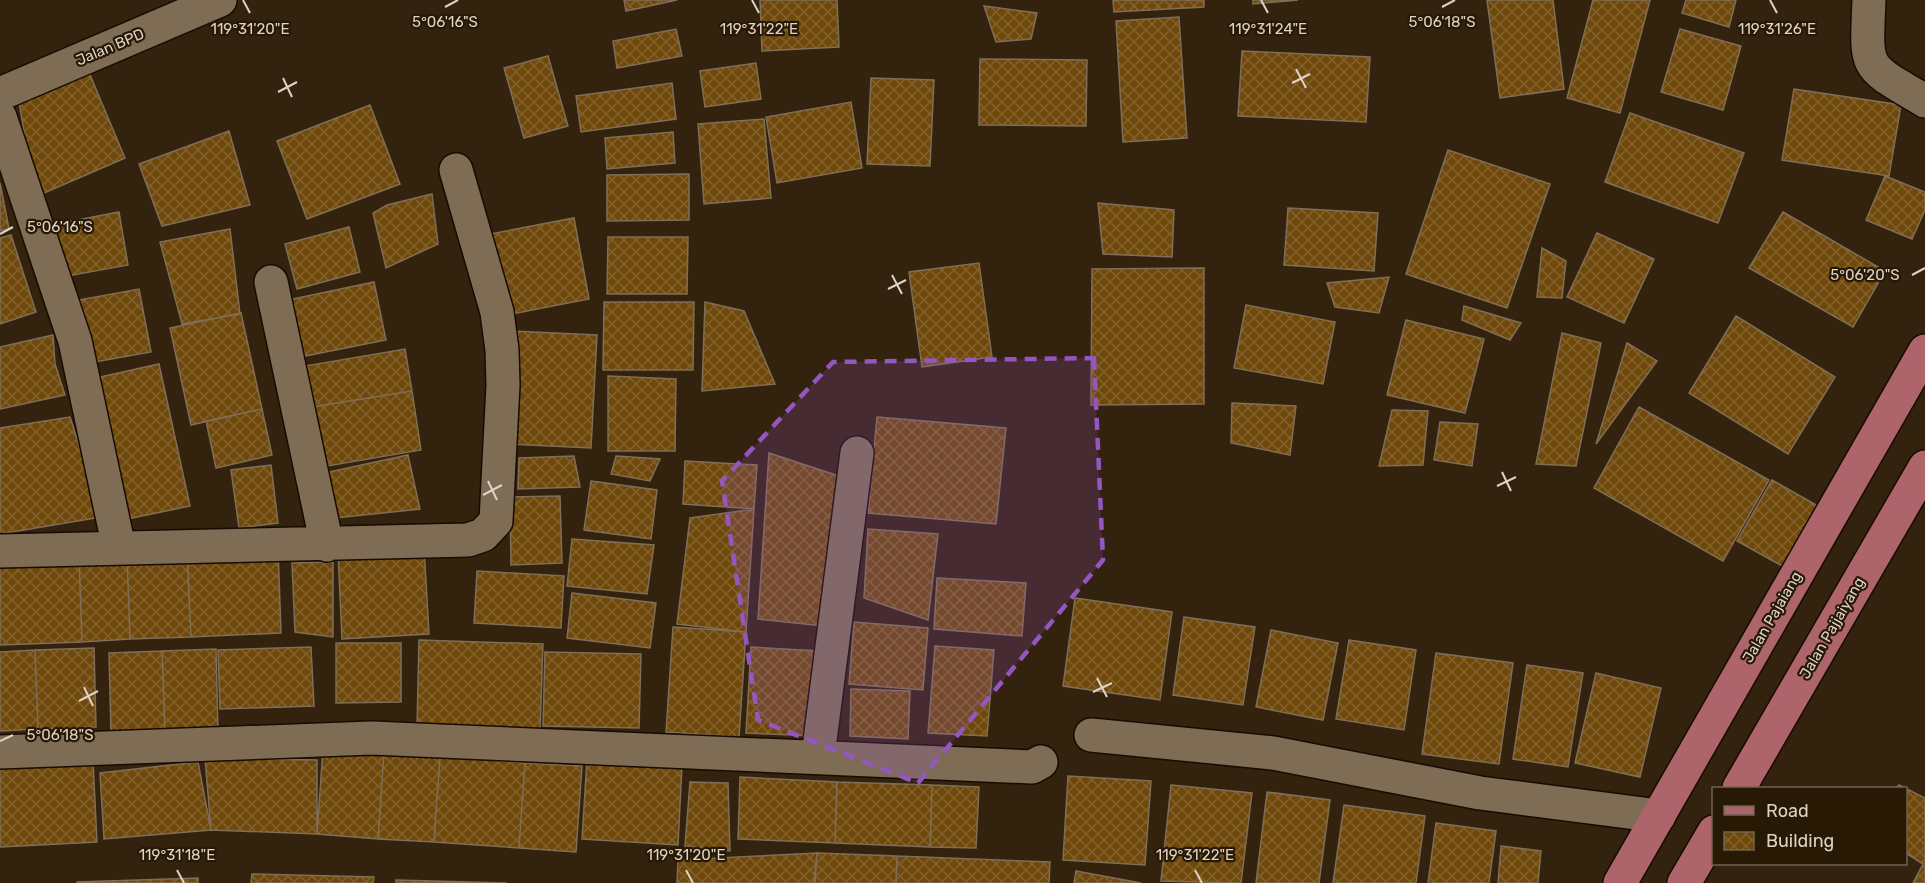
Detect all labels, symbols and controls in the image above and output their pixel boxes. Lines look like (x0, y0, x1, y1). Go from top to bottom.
text: 5°06'16"S (412, 13, 478, 31)
text: 5°06'18"S (1409, 13, 1475, 31)
text: 119°31'20"E (210, 20, 290, 38)
text: 119°31'22"E (720, 20, 798, 38)
text: 119°31'24"E (1229, 20, 1307, 38)
text: 119°31'26"E (1738, 20, 1816, 38)
street label: Jalan BPD (73, 25, 147, 69)
text: 5°06'16"S (27, 218, 93, 236)
text: 5°06'20"S (1830, 266, 1900, 284)
street label: Jalan Pajaiang (1739, 568, 1805, 666)
street label: Jalan Pajjaiyang (1796, 574, 1868, 682)
text: 5°06'18"S (27, 726, 93, 744)
legend (1712, 787, 1907, 865)
text: Road (1766, 800, 1809, 822)
text: Building (1766, 830, 1834, 852)
text: 119°31'18"E (139, 846, 215, 864)
text: 119°31'20"E (646, 846, 726, 864)
text: 119°31'22"E (1156, 846, 1234, 864)

